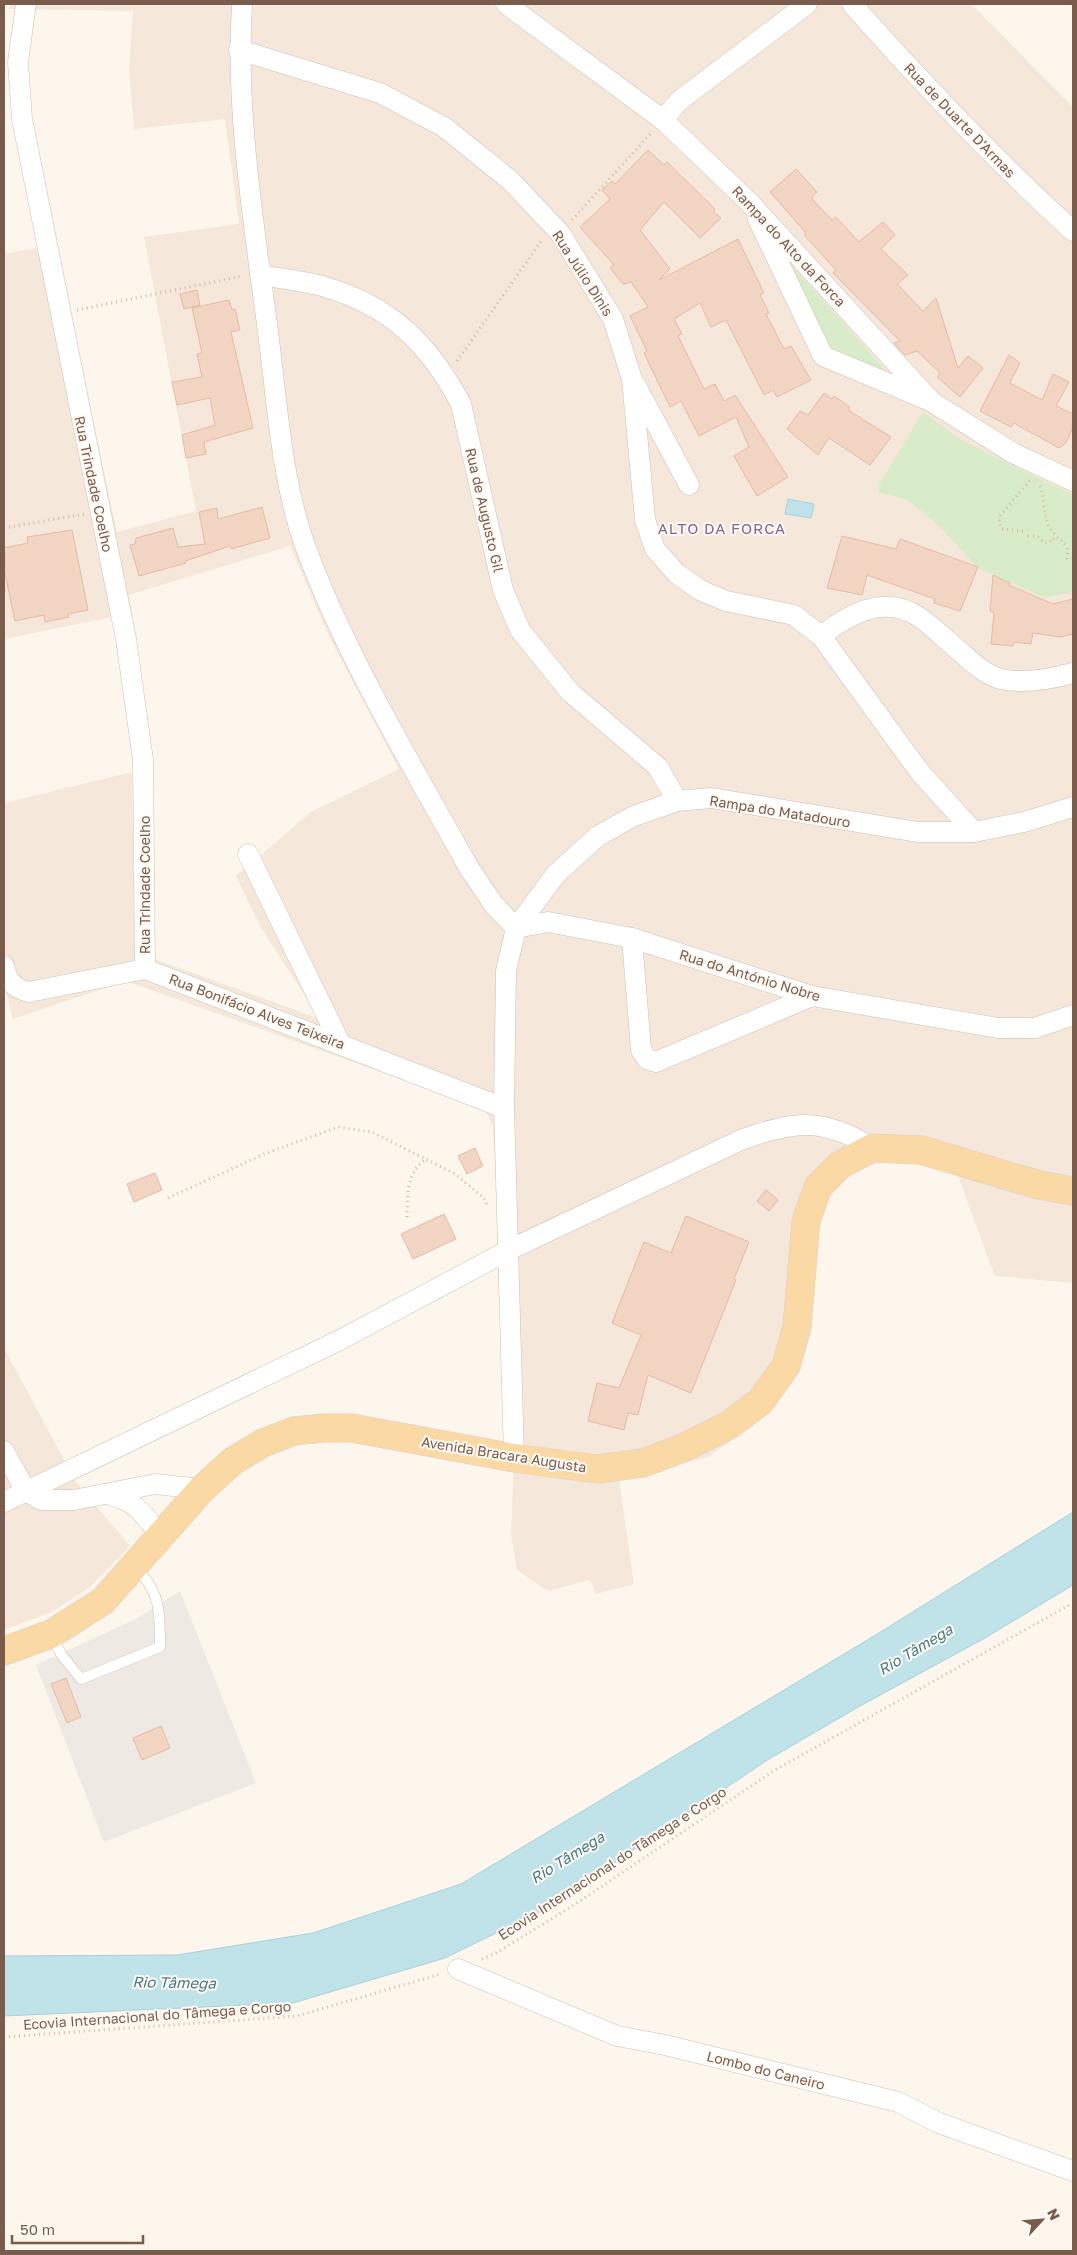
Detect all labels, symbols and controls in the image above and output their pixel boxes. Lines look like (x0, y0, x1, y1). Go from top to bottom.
street label: Rua de Duarte D'Armas (901, 59, 1019, 181)
street label: Rampa do Alto da Forca (729, 182, 849, 310)
street label: Rua Júlio Dinis (549, 227, 617, 319)
street label: Rua Trindade Coelho (71, 414, 117, 554)
street label: Rua de Augusto Gil (462, 446, 508, 574)
district label: ALTO DA FORCA (658, 519, 786, 537)
street label: Rampa do Matadouro (708, 791, 852, 831)
street label: Rua Trindade Coelho (136, 816, 153, 954)
street label: Rua do António Nobre (677, 945, 823, 1005)
street label: Rua Bonifácio Alves Teixeira (167, 970, 347, 1052)
street label: Avenida Bracara Augusta (420, 1433, 588, 1475)
water label: Rio Tâmega (875, 1620, 956, 1679)
street label: Ecovia Internacional do Tâmega e Corgo (495, 1783, 729, 1943)
water label: Rio Tâmega (527, 1827, 608, 1888)
water label: Rio Tâmega (132, 1972, 216, 1993)
street label: Ecovia Internacional do Tâmega e Corgo (22, 1997, 292, 2033)
street label: Lombo do Caneiro (705, 2047, 827, 2093)
north arrow (1017, 2195, 1067, 2245)
text: N (1044, 2206, 1064, 2223)
scale bar (12, 2212, 144, 2244)
text: 50 m (20, 2220, 55, 2238)

